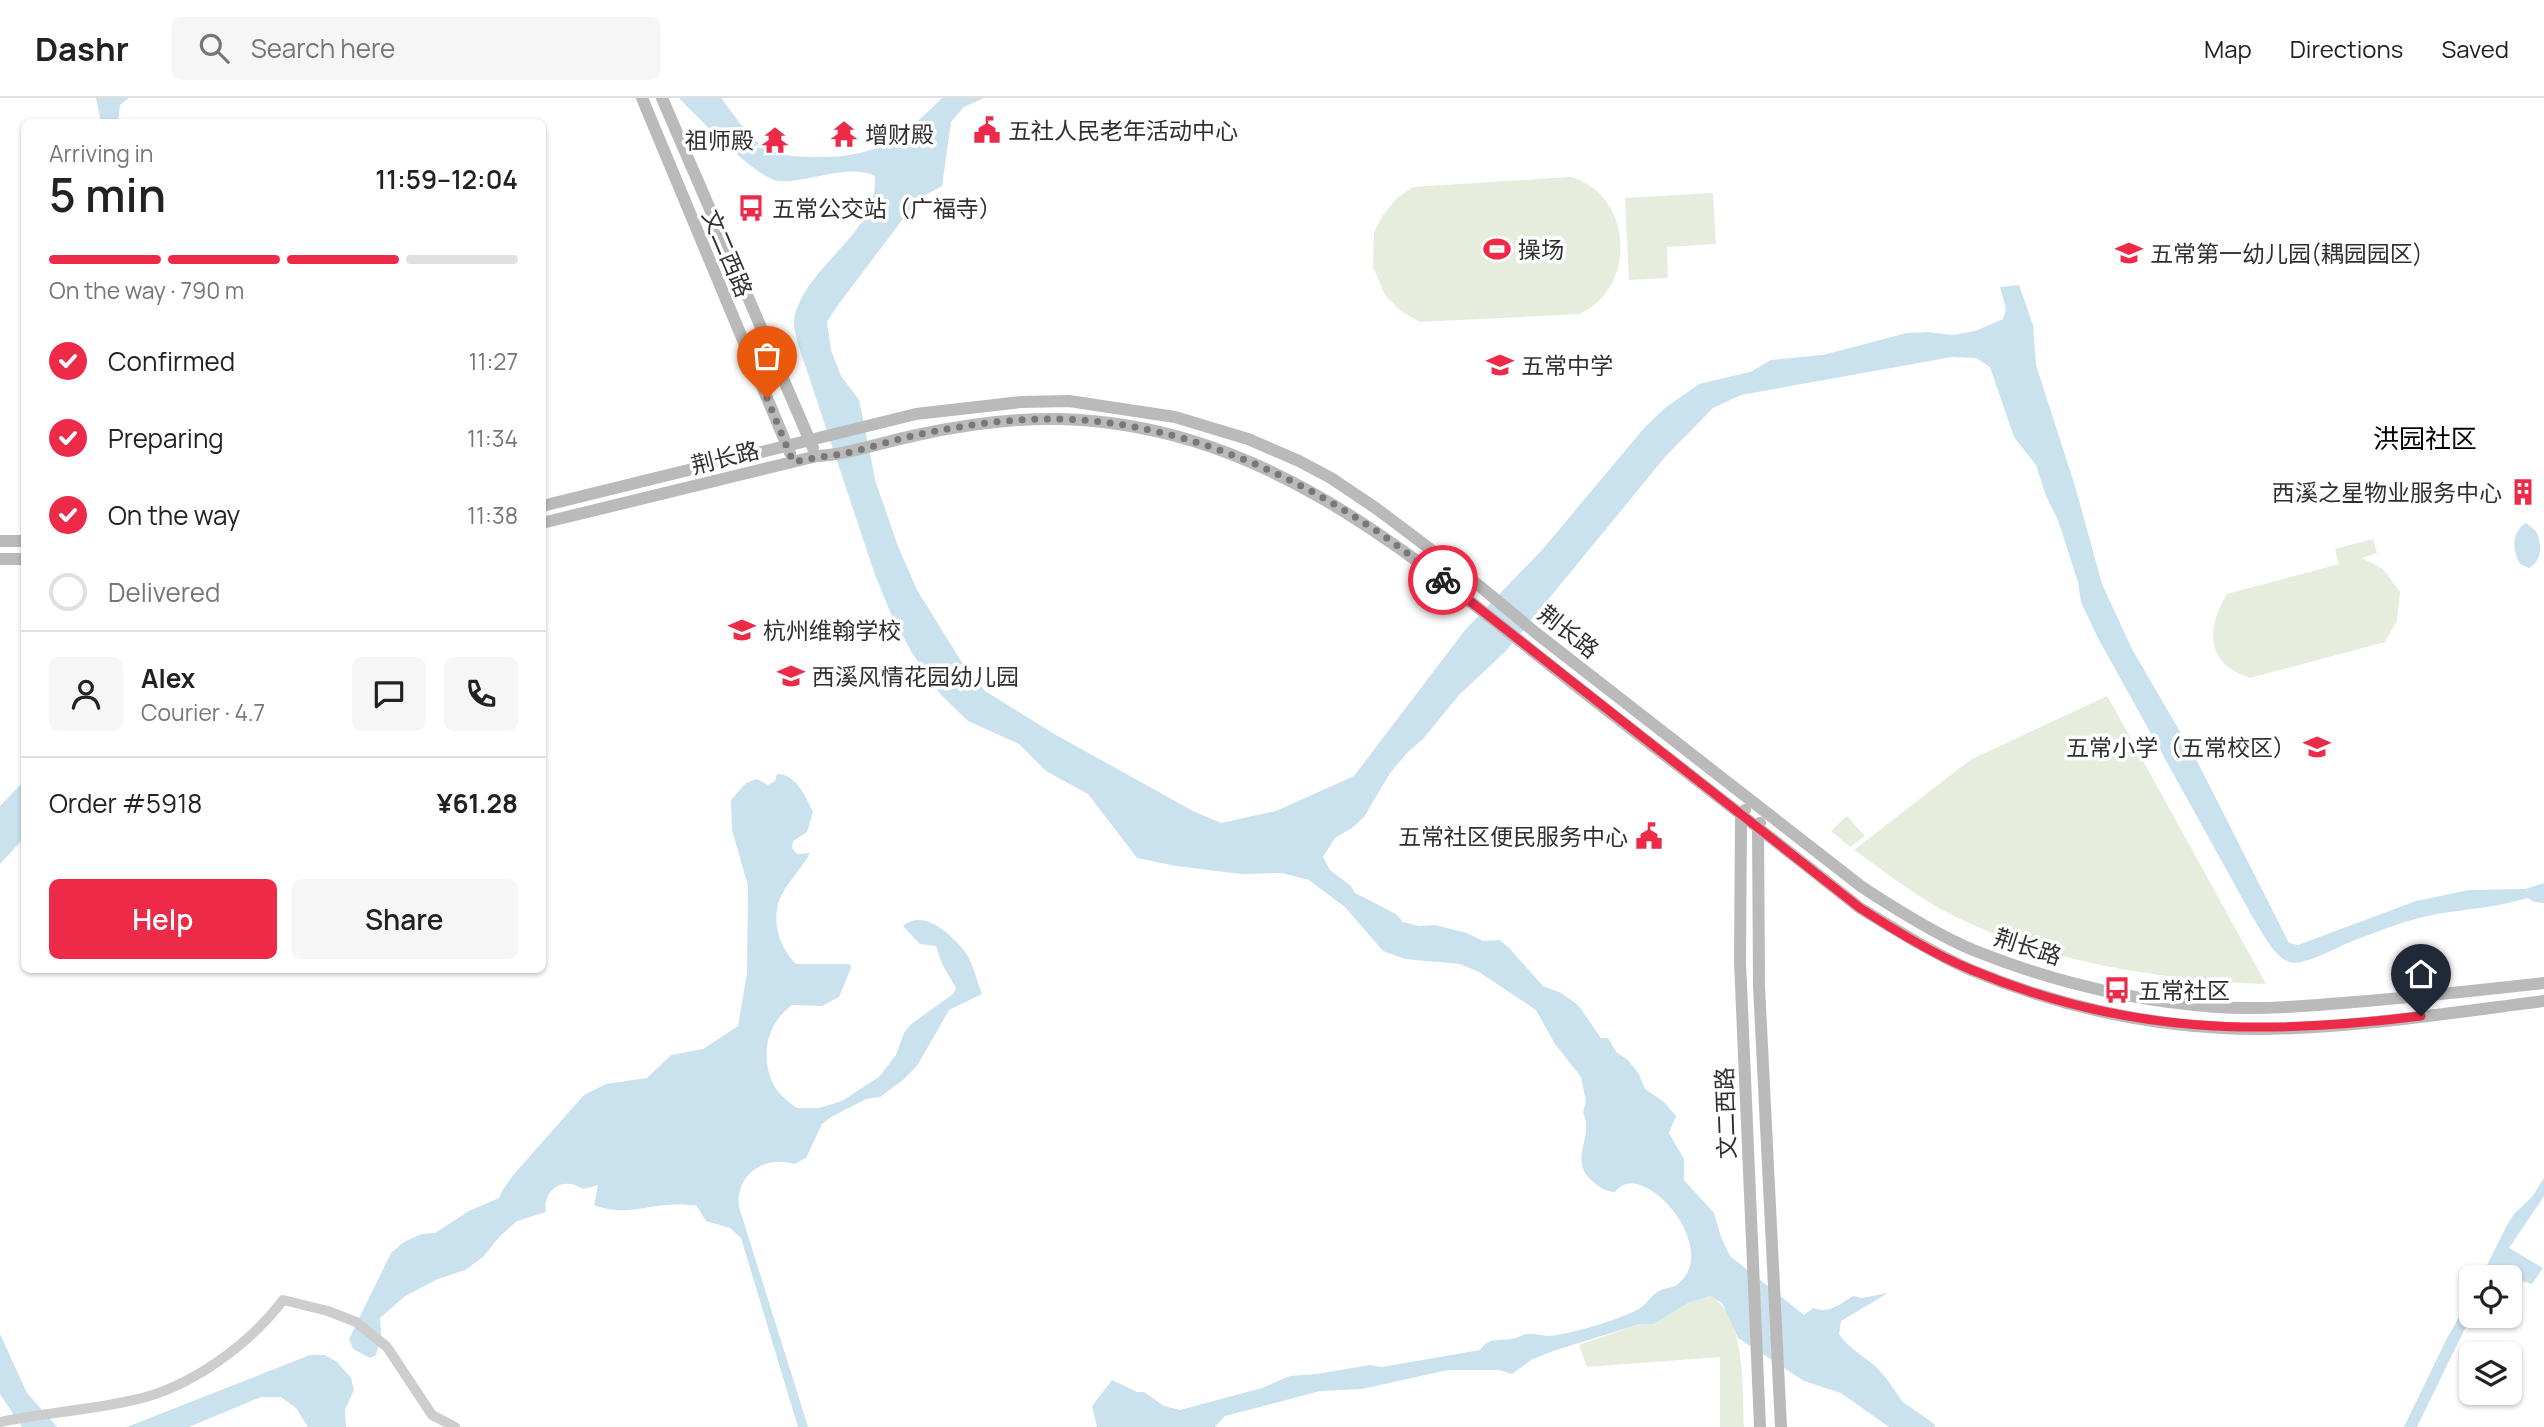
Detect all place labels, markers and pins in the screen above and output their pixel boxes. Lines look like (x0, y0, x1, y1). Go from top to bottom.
place label: 五社人民老年活动中心 (1008, 114, 1238, 146)
public building icon: 五社人民老年活动中心 (972, 115, 1002, 145)
place label: 增财殿 (865, 118, 934, 150)
temple icon: 增财殿 (829, 119, 859, 149)
place label: 祖师殿 (685, 124, 754, 156)
temple icon: 祖师殿 (760, 125, 790, 155)
place label: 五常公交站（广福寺） (772, 192, 1002, 224)
bus stop icon: 五常公交站（广福寺） (736, 193, 766, 223)
place label: 操场 (1518, 233, 1564, 265)
sports icon: 操场 (1482, 234, 1512, 264)
place label: 五常第一幼儿园(耦园园区) (2150, 237, 2423, 269)
school or university icon: 五常第一幼儿园(耦园园区) (2114, 238, 2144, 268)
pin (737, 326, 797, 398)
place label: 五常中学 (1521, 349, 1613, 381)
school or university icon: 五常中学 (1485, 350, 1515, 380)
place label: 西溪之星物业服务中心 (2272, 476, 2502, 508)
building icon: 西溪之星物业服务中心 (2508, 477, 2538, 507)
place label: 杭州维翰学校 (763, 614, 901, 646)
school or university icon: 杭州维翰学校 (727, 615, 757, 645)
place label: 西溪风情花园幼儿园 (812, 660, 1019, 692)
school or university icon: 西溪风情花园幼儿园 (776, 661, 806, 691)
place label: 五常小学（五常校区） (2066, 731, 2296, 763)
school or university icon: 五常小学（五常校区） (2302, 732, 2332, 762)
place label: 五常社区便民服务中心 (1398, 820, 1628, 852)
public building icon: 五常社区便民服务中心 (1634, 821, 1664, 851)
pin (2391, 944, 2451, 1016)
place label: 五常社区 (2138, 974, 2230, 1006)
bus stop icon: 五常社区 (2102, 975, 2132, 1005)

